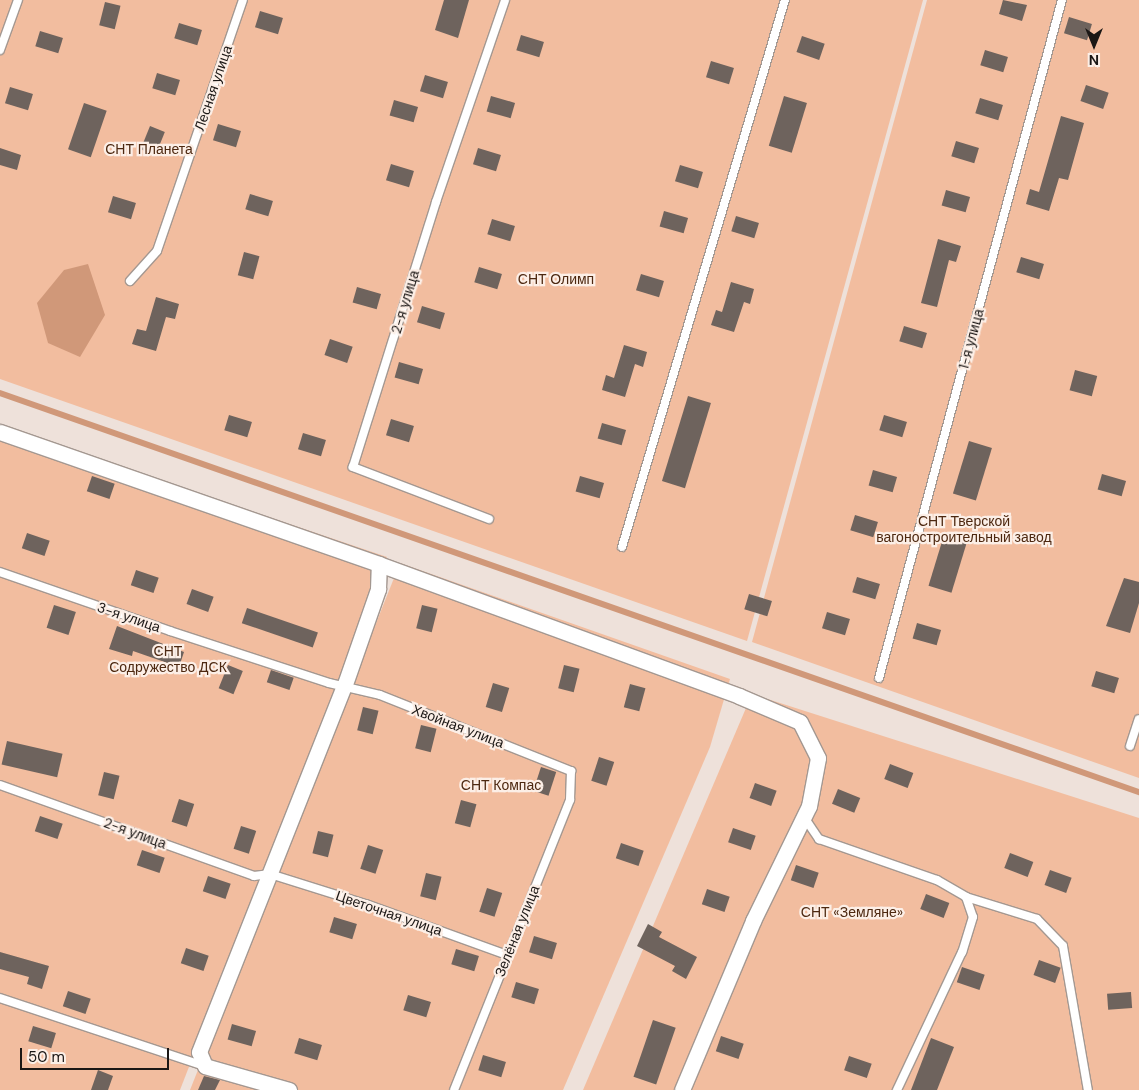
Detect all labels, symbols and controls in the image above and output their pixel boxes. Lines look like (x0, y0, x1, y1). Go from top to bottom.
north arrow (1069, 20, 1119, 70)
street label: Лесная улица (191, 43, 235, 133)
text: N (1089, 51, 1099, 69)
park label: СНТ Планета (105, 141, 193, 157)
street label: 2-я улица (387, 268, 423, 336)
park label: СНТ Олимп (518, 271, 594, 287)
street label: 1-я улица (955, 307, 987, 371)
park label: СНТ Тверской вагоностроительный завод (876, 513, 1052, 546)
street label: 3-я улица (95, 598, 163, 636)
park label: СНТ Содружество ДСК (109, 643, 227, 676)
street label: Хвойная улица (409, 701, 507, 751)
park label: СНТ Компас (461, 777, 541, 793)
street label: 2-я улица (101, 814, 169, 852)
street label: Зелёная улица (491, 883, 543, 979)
street label: Цветочная улица (334, 887, 444, 939)
park label: СНТ «Земляне» (801, 904, 903, 920)
scale bar (22, 1038, 171, 1070)
text: 50 m (28, 1047, 65, 1067)

